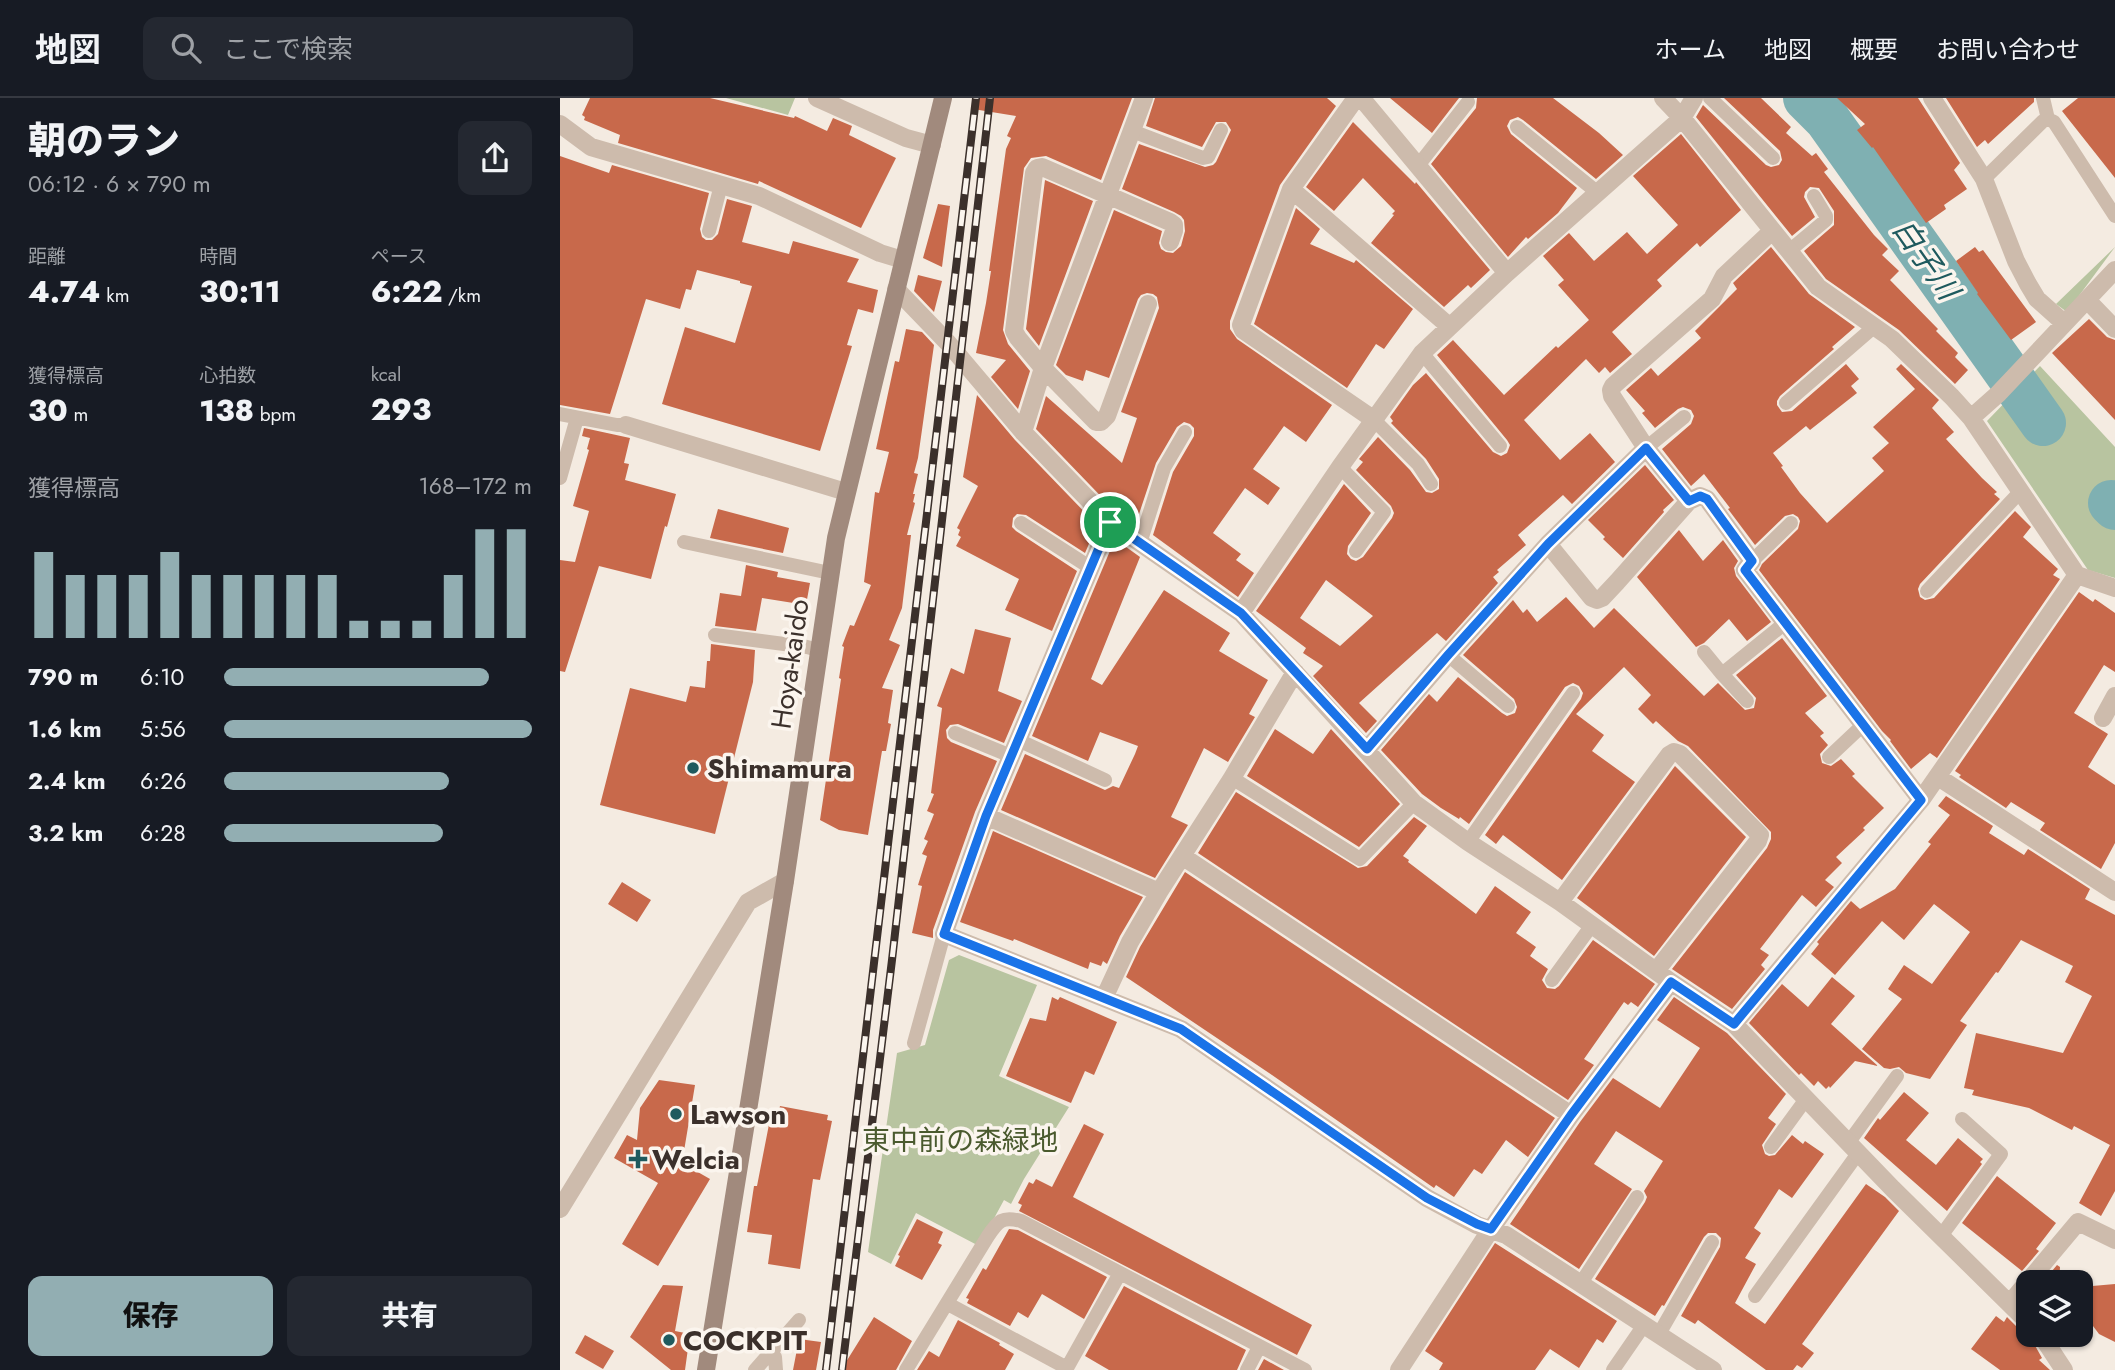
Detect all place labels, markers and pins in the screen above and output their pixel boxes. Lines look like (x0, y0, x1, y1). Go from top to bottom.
pin (1080, 492, 1140, 552)
place label: Shimamura (707, 748, 852, 789)
marker: Shimamura (685, 760, 701, 776)
place label: Lawson (690, 1094, 786, 1135)
marker: Lawson (668, 1106, 684, 1122)
place label: Welcia (652, 1139, 740, 1180)
marker: Welcia (630, 1151, 646, 1167)
place label: COCKPIT (683, 1320, 807, 1361)
marker: COCKPIT (661, 1332, 677, 1348)

